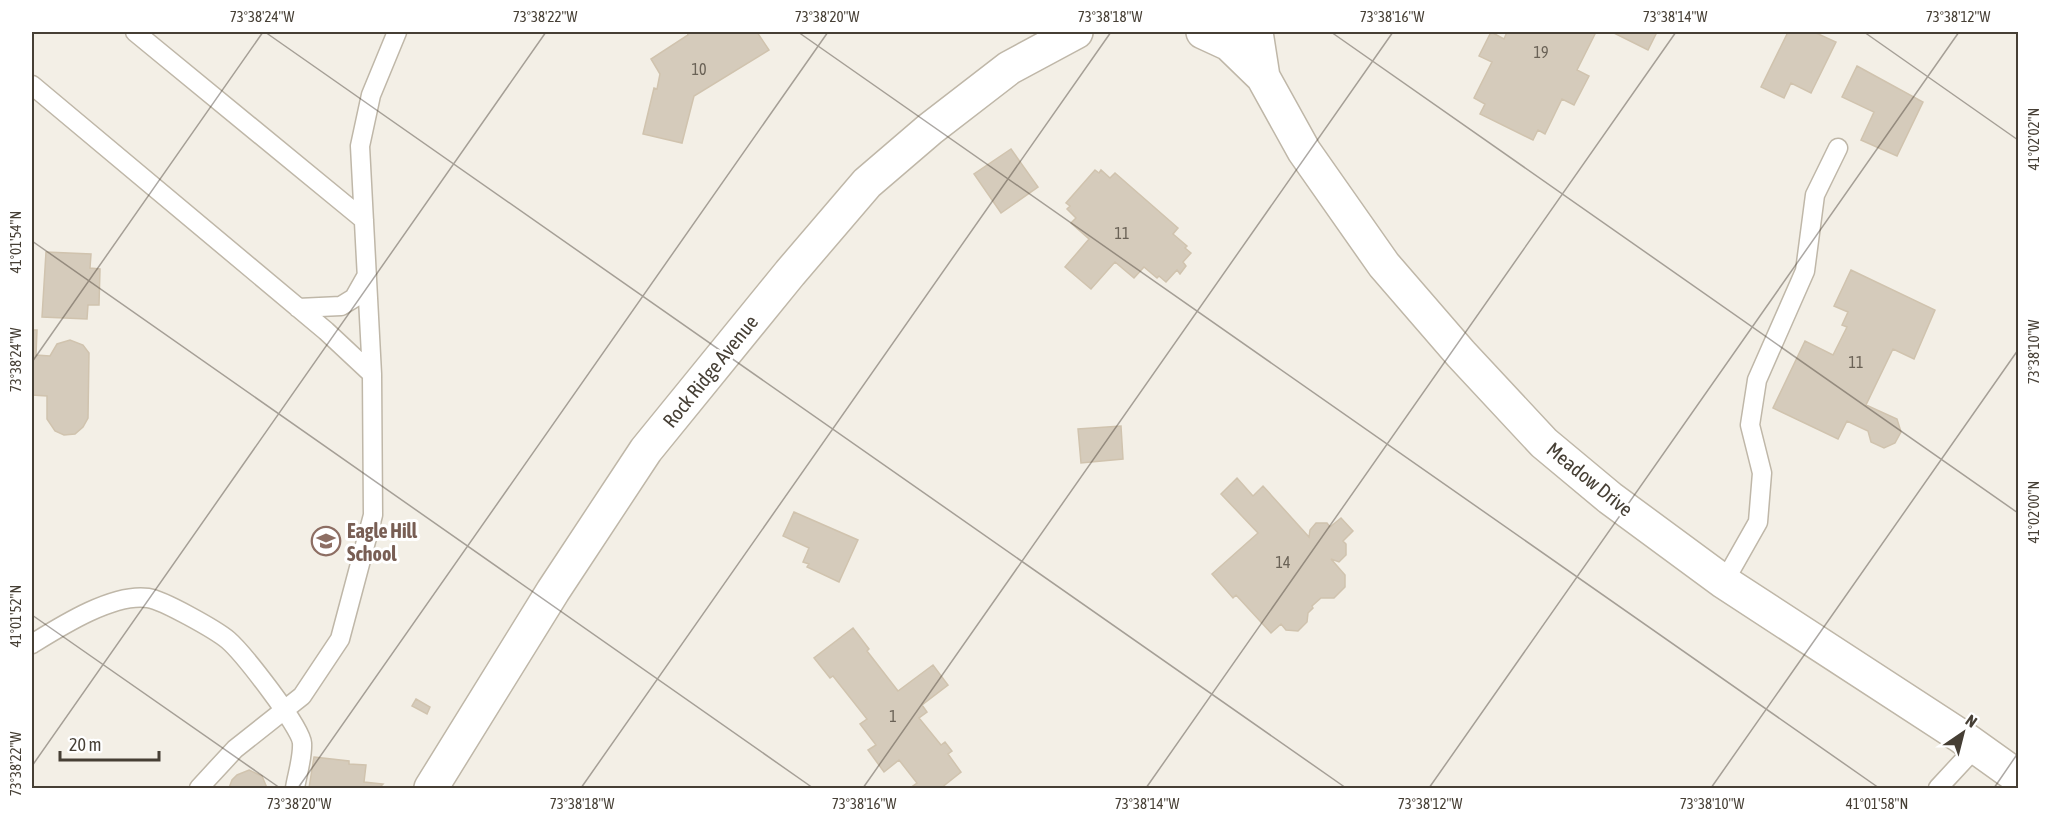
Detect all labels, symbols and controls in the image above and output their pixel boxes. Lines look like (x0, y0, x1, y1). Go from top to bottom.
text: 73°38'24"W (230, 8, 294, 25)
text: 73°38'22"W (513, 8, 577, 25)
text: 73°38'20"W (795, 8, 859, 25)
text: 73°38'18"W (1078, 8, 1142, 25)
text: 73°38'16"W (1360, 8, 1424, 25)
text: 73°38'14"W (1643, 8, 1707, 25)
text: 73°38'12"W (1926, 8, 1990, 25)
house number: 19 (1533, 43, 1549, 61)
house number: 10 (691, 60, 707, 78)
text: 41°02'02"N (2025, 108, 2042, 170)
text: 41°01'54"N (7, 211, 24, 273)
house number: 11 (1114, 224, 1130, 242)
street label: Rock Ridge Avenue (658, 310, 762, 432)
text: 73°38'10"W (2025, 320, 2042, 384)
text: 73°38'24"W (7, 328, 24, 392)
house number: 11 (1848, 353, 1864, 371)
street label: Meadow Drive (1542, 437, 1638, 521)
text: 41°02'00"N (2025, 481, 2042, 543)
place label: Eagle Hill School (347, 519, 418, 565)
school or university icon: Eagle Hill School (310, 525, 342, 557)
house number: 14 (1275, 553, 1291, 571)
text: 41°01'52"N (7, 585, 24, 647)
north arrow (1933, 703, 1993, 763)
house number: 1 (889, 707, 897, 725)
text: N (1963, 711, 1981, 731)
scale bar (60, 724, 159, 762)
text: 73°38'22"W (7, 732, 24, 796)
text: 20 m (69, 734, 101, 755)
text: 73°38'20"W (267, 795, 331, 812)
text: 73°38'18"W (550, 795, 614, 812)
text: 73°38'16"W (832, 795, 896, 812)
text: 73°38'14"W (1115, 795, 1179, 812)
text: 73°38'12"W (1398, 795, 1462, 812)
text: 73°38'10"W (1680, 795, 1744, 812)
text: 41°01'58"N (1846, 795, 1908, 812)

